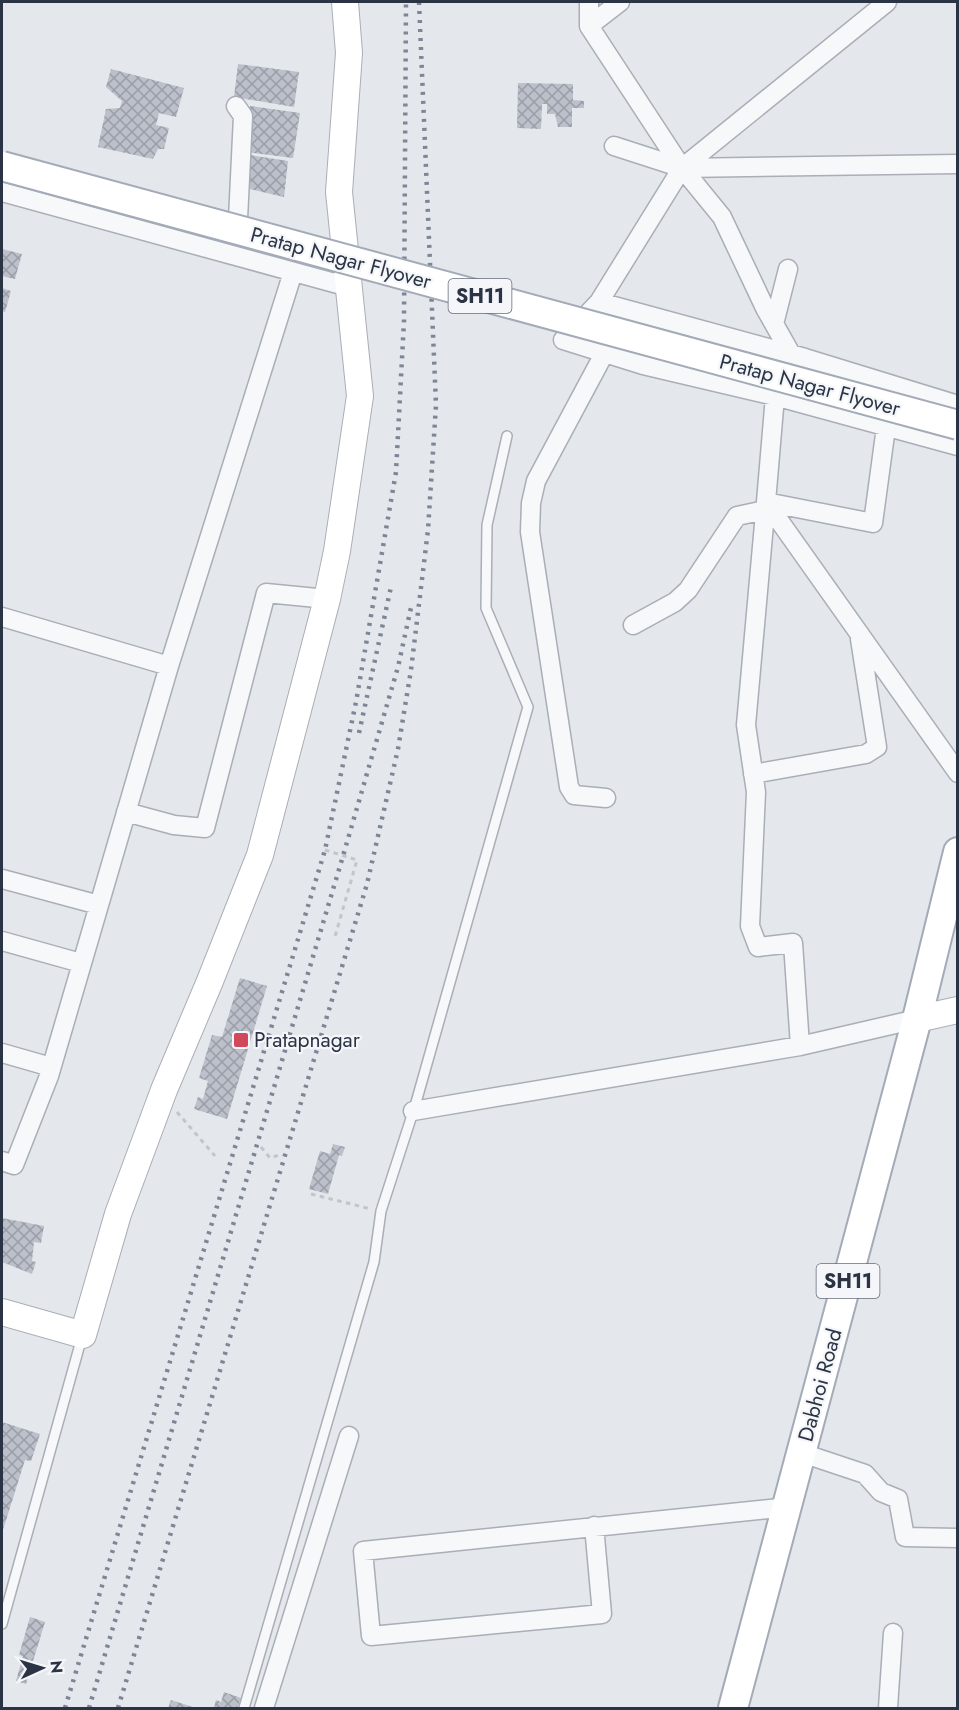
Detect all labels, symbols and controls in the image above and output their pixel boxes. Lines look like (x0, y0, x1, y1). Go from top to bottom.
street label: Pratap Nagar Flyover (247, 219, 436, 297)
road number: SH11 (448, 279, 512, 313)
street label: Pratap Nagar Flyover (716, 346, 905, 424)
place label: Pratapnagar (254, 1025, 361, 1055)
marker: Pratapnagar (232, 1031, 250, 1049)
road number: SH11 (816, 1264, 880, 1298)
street label: Dabhoi Road (791, 1325, 849, 1445)
north arrow (12, 1638, 72, 1698)
text: N (45, 1660, 68, 1674)

